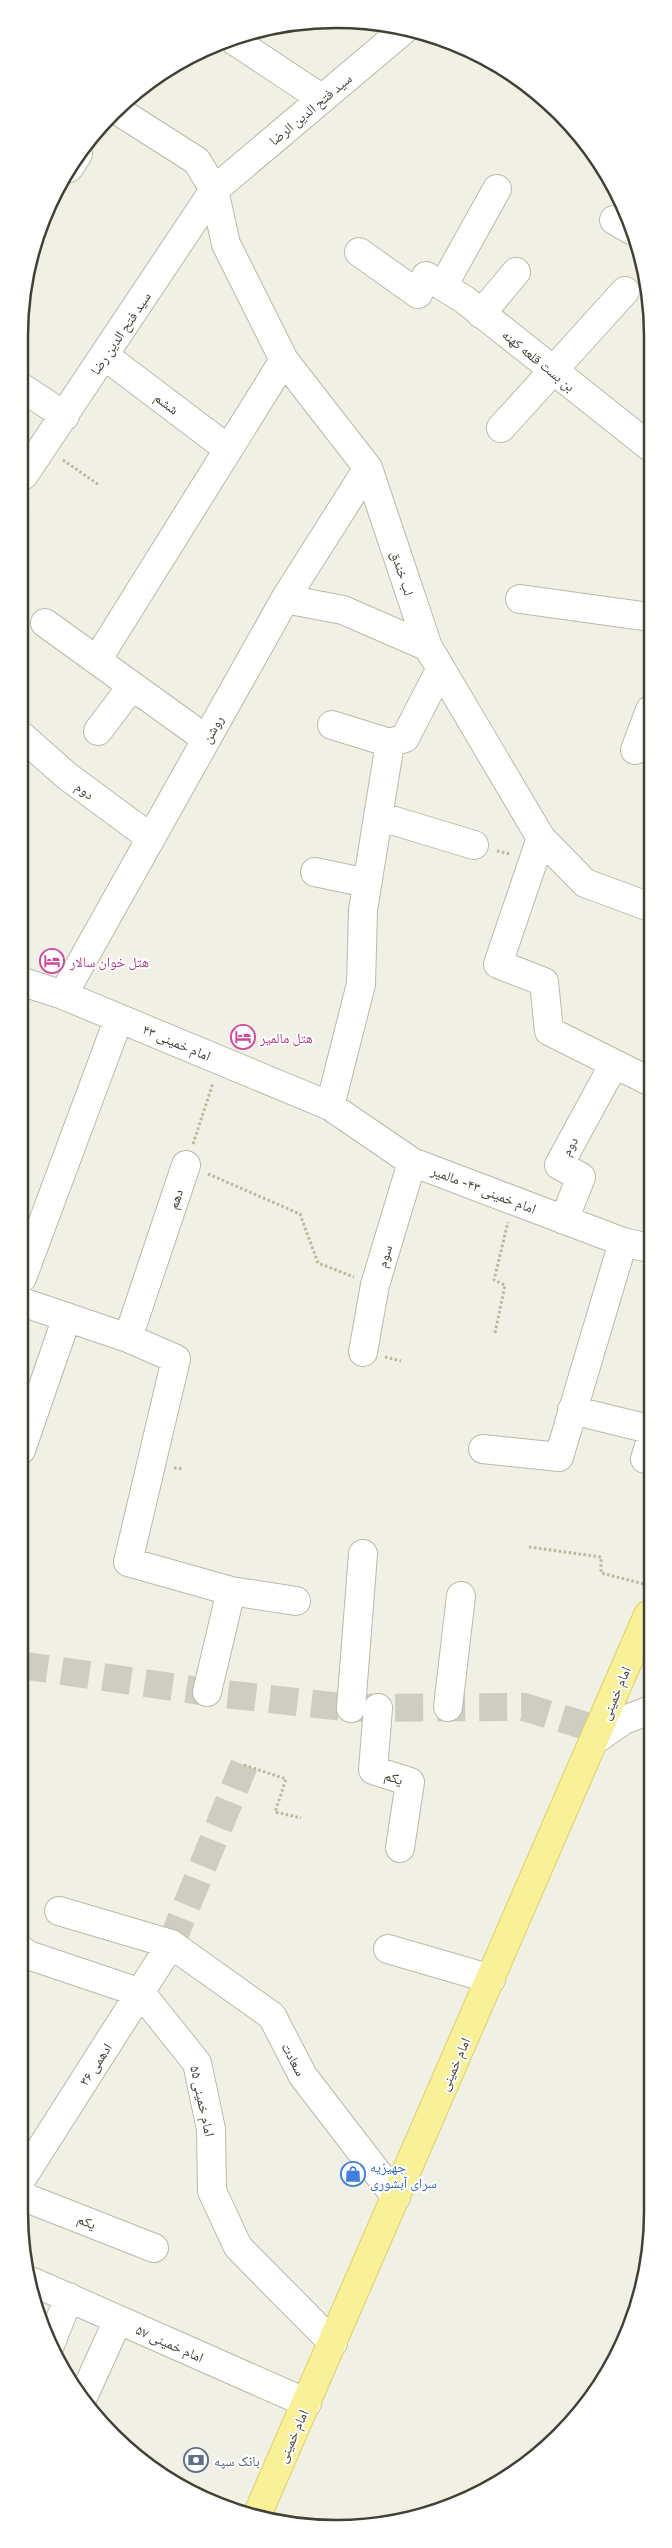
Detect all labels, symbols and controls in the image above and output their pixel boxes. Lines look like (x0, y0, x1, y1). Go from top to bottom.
street label: سید فتح الدین الرضا (264, 68, 356, 150)
street label: سید فتح الدین رضا (84, 287, 156, 379)
street label: بن بست قلعه کهنه (498, 324, 580, 396)
street label: ششم (150, 387, 184, 419)
street label: لب خندق (386, 548, 420, 598)
street label: روشن (196, 711, 228, 747)
street label: دوم (71, 776, 99, 804)
hotel icon: هتل خوان سالار (39, 948, 65, 974)
place label: هتل خوان سالار (69, 951, 149, 972)
street label: امام خمینی ۴۳ (140, 1018, 214, 1066)
hotel icon: هتل مالمير (230, 1024, 256, 1050)
place label: هتل مالمير (259, 1027, 313, 1048)
street label: دوم (555, 1132, 583, 1159)
street label: امام خمینی ۴۳- مالمیر (428, 1159, 540, 1219)
street label: دهم (162, 1186, 188, 1212)
street label: سوم (371, 1242, 397, 1270)
street label: امام خمینی (594, 1663, 636, 1723)
street label: یکم (382, 1764, 406, 1790)
street label: امام خمینی (433, 2034, 475, 2094)
street label: ادهمی ۳۶ (73, 2038, 117, 2090)
street label: سعادت (276, 2039, 312, 2079)
street label: امام خمینی ۵۵ (185, 2063, 221, 2139)
place label: جهیزیه سرای آبشوری (370, 2156, 437, 2193)
shop icon: جهیزیه سرای آبشوری (340, 2161, 366, 2187)
street label: یکم (74, 2208, 100, 2234)
street label: امام خمینی ۵۷ (133, 2319, 207, 2367)
street label: امام خمینی (271, 2406, 313, 2466)
bank icon: بانک سپه (183, 2447, 209, 2473)
place label: بانک سپه (214, 2450, 260, 2471)

